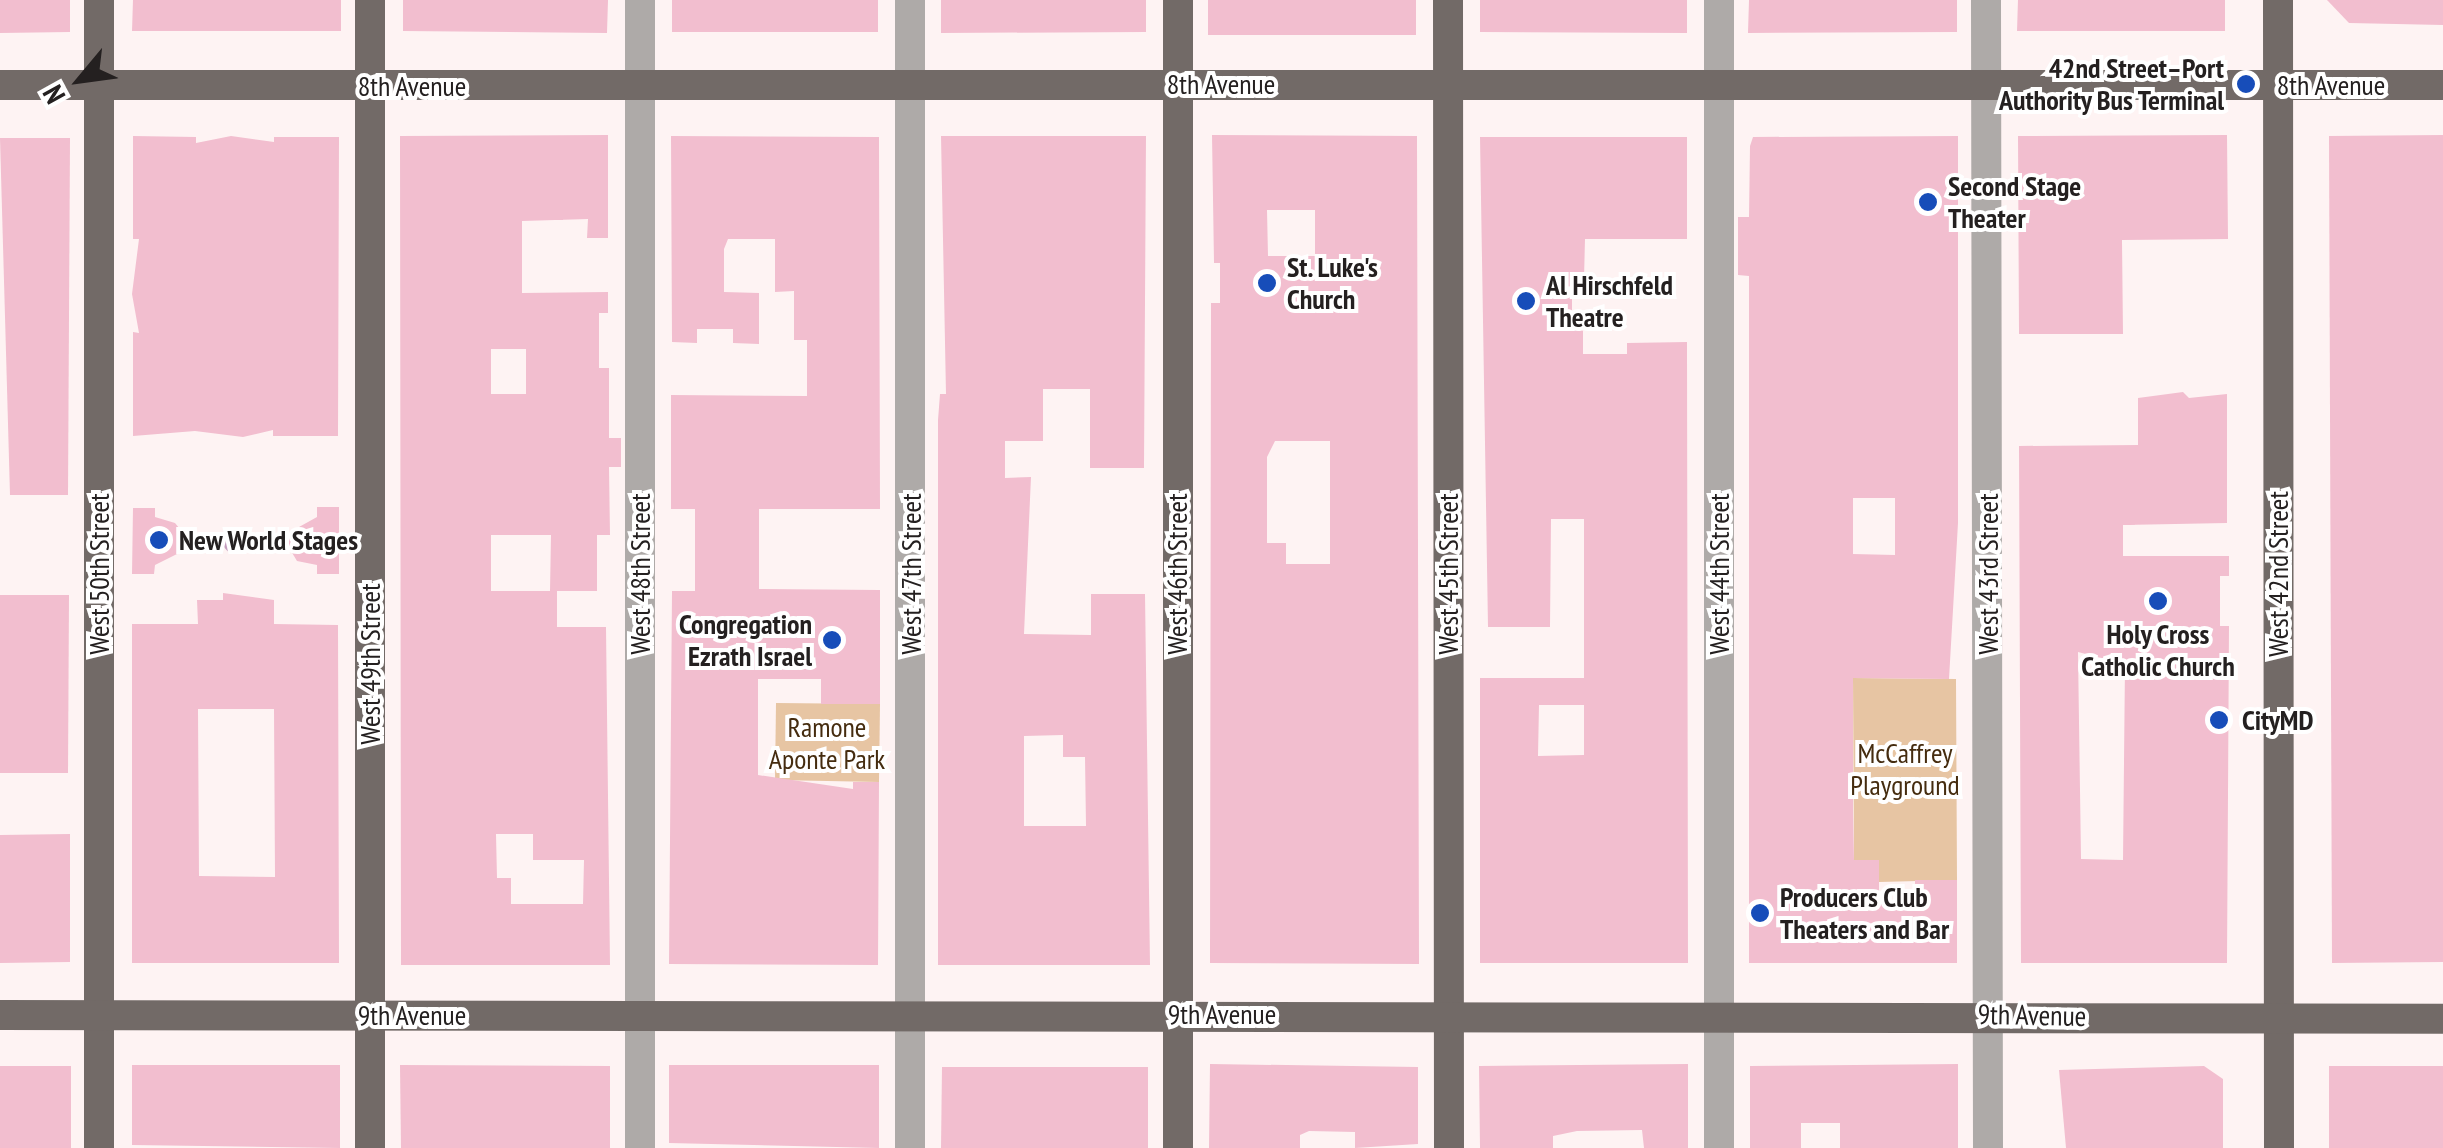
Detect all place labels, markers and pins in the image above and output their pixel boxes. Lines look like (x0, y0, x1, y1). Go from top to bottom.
place label: 42nd Street–Port Authority Bus Terminal (1997, 51, 2224, 117)
marker: 42nd Street–Port Authority Bus Terminal (2233, 71, 2259, 97)
place label: Second Stage Theater (1948, 169, 2081, 235)
marker: Second Stage Theater (1917, 191, 1939, 213)
place label: St. Luke's Church (1287, 250, 1380, 316)
place label: Al Hirschfeld Theatre (1546, 268, 1673, 334)
marker: St. Luke's Church (1256, 272, 1278, 294)
marker: Al Hirschfeld Theatre (1515, 290, 1537, 312)
place label: New World Stages (179, 523, 359, 557)
marker: New World Stages (148, 529, 170, 551)
marker: Holy Cross Catholic Church (2147, 590, 2169, 612)
place label: Congregation Ezrath Israel (679, 607, 812, 673)
place label: Holy Cross Catholic Church (2081, 617, 2235, 683)
marker: Congregation Ezrath Israel (821, 629, 843, 651)
place label: CityMD (2242, 703, 2313, 737)
marker: CityMD (2206, 707, 2232, 733)
place label: Producers Club Theaters and Bar (1780, 880, 1949, 946)
marker: Producers Club Theaters and Bar (1749, 902, 1771, 924)

